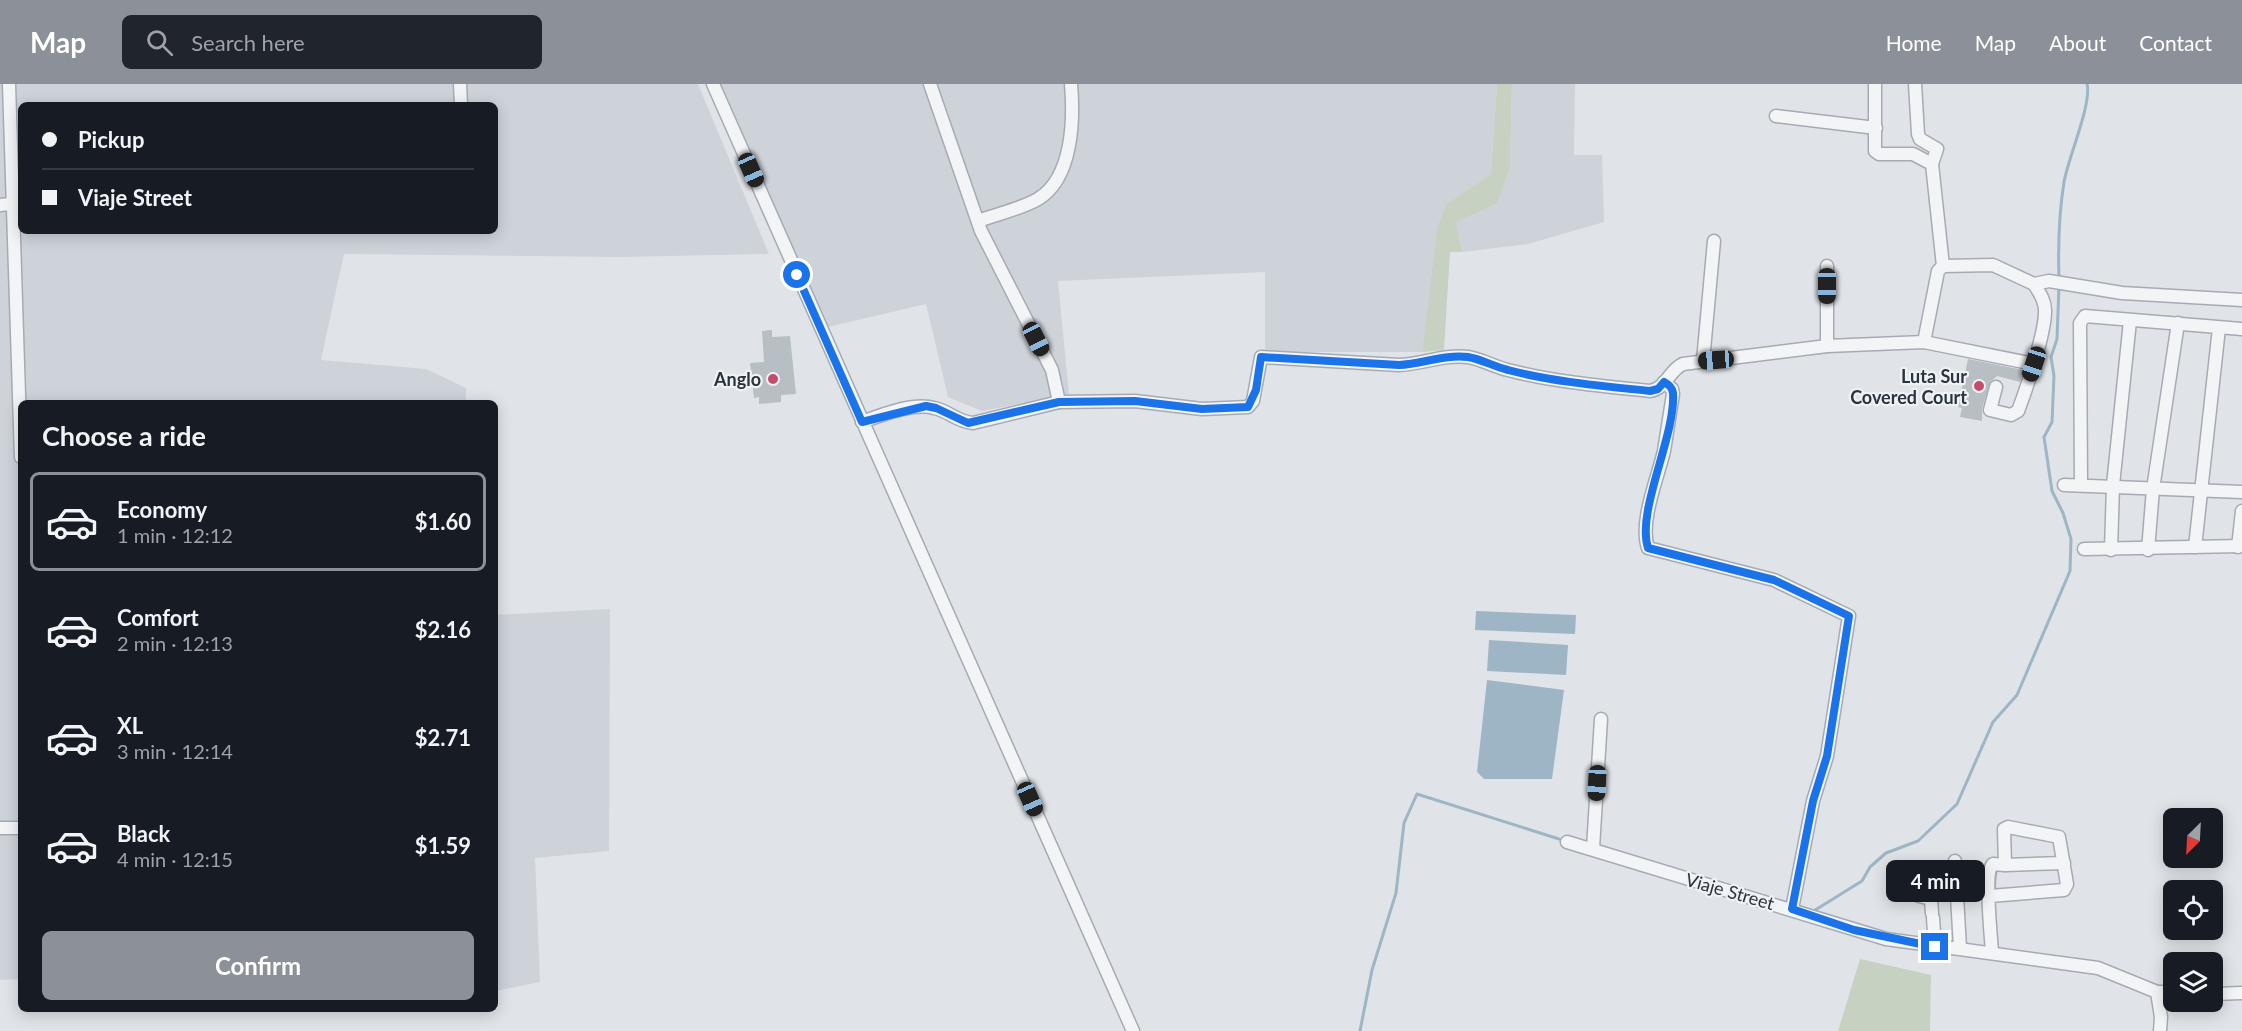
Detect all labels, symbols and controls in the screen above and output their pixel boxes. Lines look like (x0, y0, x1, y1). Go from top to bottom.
search box (122, 15, 542, 69)
text: Map (30, 25, 86, 59)
icon: search (143, 26, 176, 59)
text: Search here (191, 29, 305, 56)
text: Home (1886, 30, 1942, 55)
text: Map (1975, 30, 2016, 55)
text: About (2049, 30, 2106, 55)
text: Contact (2139, 30, 2212, 55)
text: Pickup (78, 126, 144, 153)
car (735, 150, 767, 190)
text: Viaje Street (78, 184, 192, 211)
route start (783, 261, 810, 288)
car (1818, 268, 1836, 304)
car (1020, 319, 1052, 359)
car (2020, 344, 2048, 384)
car (1697, 350, 1735, 370)
place label: Luta Sur Covered Court (1850, 365, 1967, 408)
place label: Anglo (713, 368, 761, 390)
marker: Anglo (766, 372, 780, 386)
marker: Luta Sur Covered Court (1972, 379, 1986, 393)
text: Choose a ride (42, 419, 206, 452)
icon: car (45, 495, 99, 549)
text: Economy (117, 496, 207, 523)
text: $1.60 (415, 508, 471, 535)
text: 1 min · 12:12 (117, 523, 233, 547)
icon: car (45, 603, 99, 657)
text: Comfort (117, 604, 199, 631)
text: $2.16 (415, 616, 471, 643)
text: 2 min · 12:13 (117, 631, 233, 655)
icon: car (45, 711, 99, 765)
text: XL (117, 712, 143, 739)
text: $2.71 (415, 724, 471, 751)
text: 3 min · 12:14 (117, 739, 233, 763)
car (1587, 765, 1607, 801)
car (1014, 779, 1046, 819)
north arrow (2163, 808, 2223, 868)
map controls (2163, 808, 2223, 1012)
icon: car (45, 819, 99, 873)
text: Black (117, 820, 170, 847)
text: $1.59 (415, 832, 471, 859)
text: 4 min · 12:15 (117, 847, 233, 871)
callout: 4 min (1886, 860, 1984, 902)
street label: Viaje Street (1683, 868, 1777, 914)
text: 4 min (1911, 869, 1960, 893)
button: locate (2163, 880, 2223, 940)
button: Confirm (42, 931, 474, 1000)
route end (1921, 933, 1948, 960)
button: layers (2163, 952, 2223, 1012)

